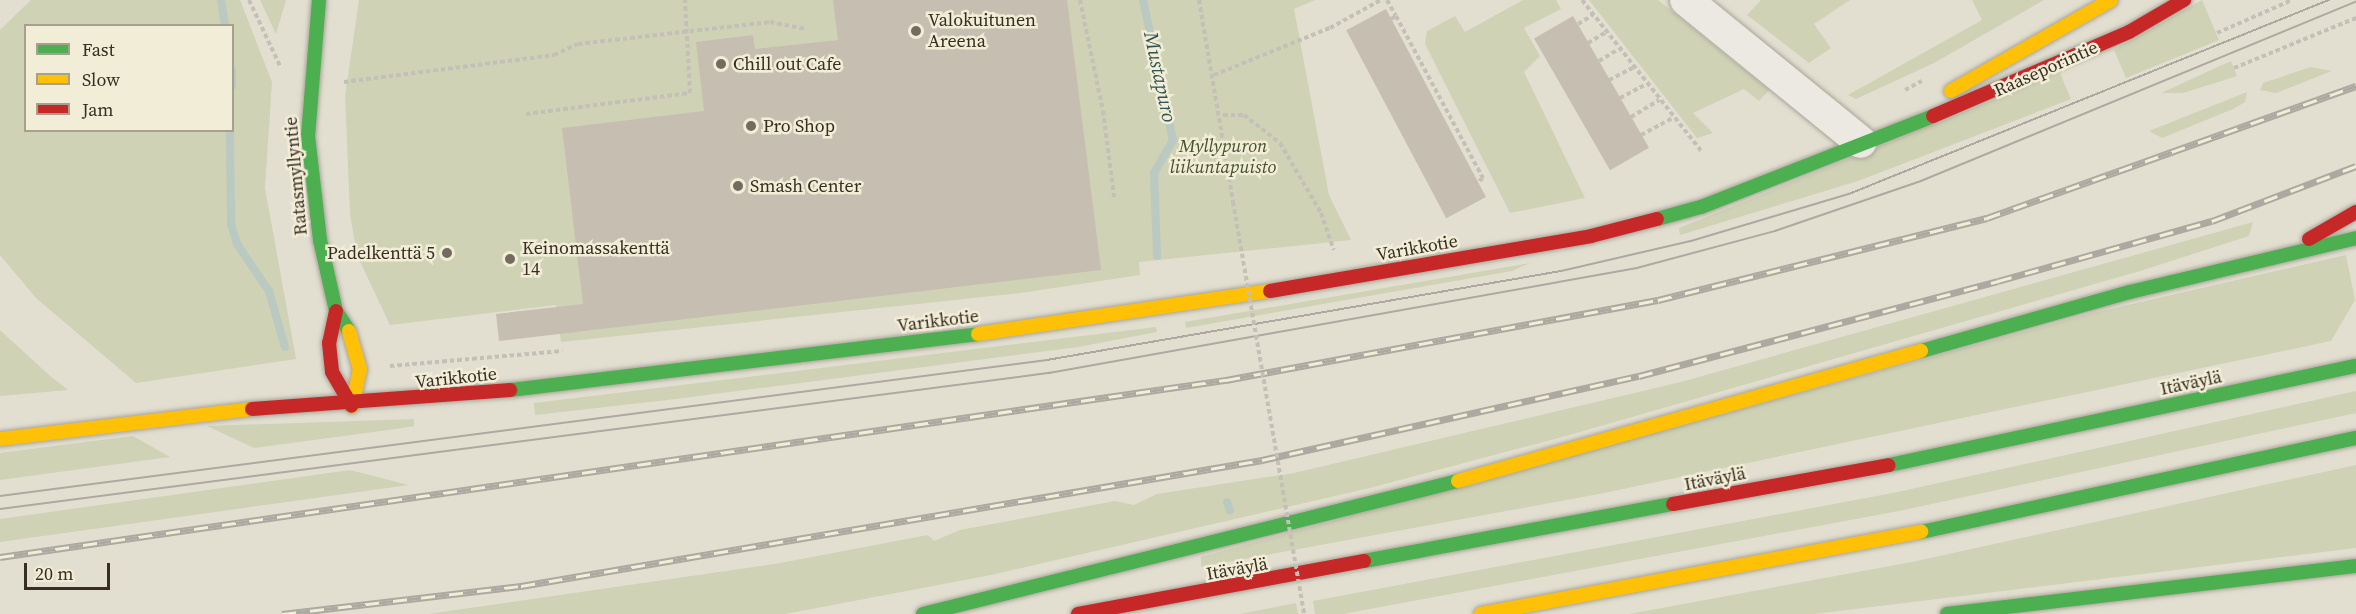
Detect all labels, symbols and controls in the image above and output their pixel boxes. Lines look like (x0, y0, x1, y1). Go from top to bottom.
place label: Valokuitunen Areena (928, 10, 1036, 52)
legend (24, 24, 234, 132)
marker: Valokuitunen Areena (909, 24, 923, 38)
water label: Mustapuro (1139, 29, 1181, 125)
street label: Raaseporintie (1991, 36, 2101, 102)
text: Fast (82, 37, 115, 62)
place label: Chill out Cafe (733, 53, 842, 75)
marker: Chill out Cafe (714, 57, 728, 71)
text: Slow (82, 67, 120, 92)
text: Jam (82, 97, 114, 122)
place label: Pro Shop (763, 115, 835, 137)
street label: Ratasmyllyntie (280, 116, 312, 236)
marker: Pro Shop (744, 119, 758, 133)
park label: Myllypuron liikuntapuisto (1170, 136, 1276, 178)
place label: Smash Center (750, 175, 861, 197)
marker: Smash Center (731, 179, 745, 193)
street label: Varikkotie (1375, 230, 1459, 266)
place label: Keinomassakenttä 14 (522, 238, 670, 280)
place label: Padelkenttä 5 (327, 242, 435, 264)
marker: Padelkenttä 5 (440, 246, 454, 260)
marker: Keinomassakenttä 14 (503, 252, 517, 266)
street label: Varikkotie (896, 305, 980, 337)
street label: Varikkotie (414, 363, 498, 393)
street label: Itäväylä (2158, 366, 2224, 400)
street label: Itäväylä (1682, 462, 1748, 496)
scale bar (27, 551, 112, 589)
street label: Itäväylä (1205, 553, 1269, 585)
text: 20 m (35, 561, 73, 586)

